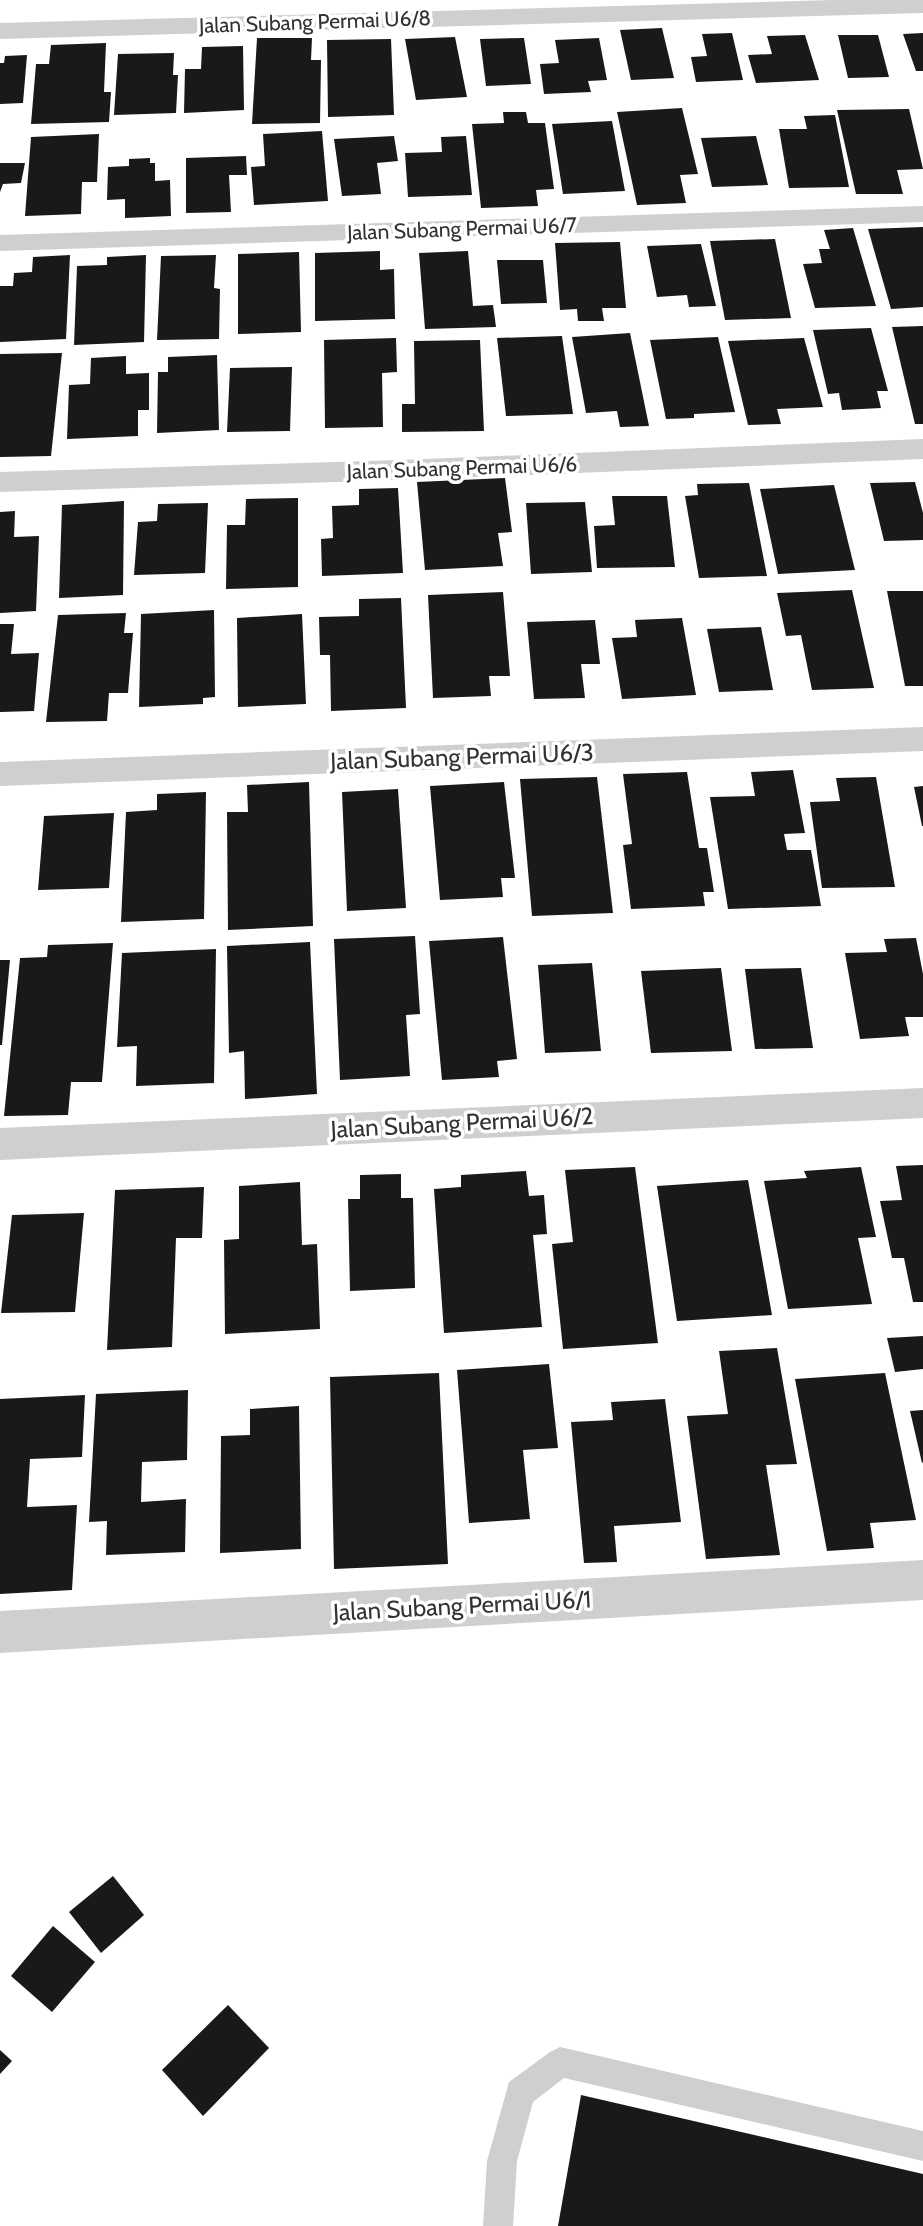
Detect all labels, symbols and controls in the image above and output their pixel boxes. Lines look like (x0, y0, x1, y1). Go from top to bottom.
street label: Jalan Subang Permai U6/8 (198, 5, 431, 38)
street label: Jalan Subang Permai U6/7 (346, 212, 578, 245)
street label: Jalan Subang Permai U6/6 (345, 451, 578, 484)
street label: Jalan Subang Permai U6/3 (329, 737, 594, 776)
street label: Jalan Subang Permai U6/2 (329, 1101, 594, 1144)
street label: Jalan Subang Permai U6/1 (331, 1584, 592, 1627)

